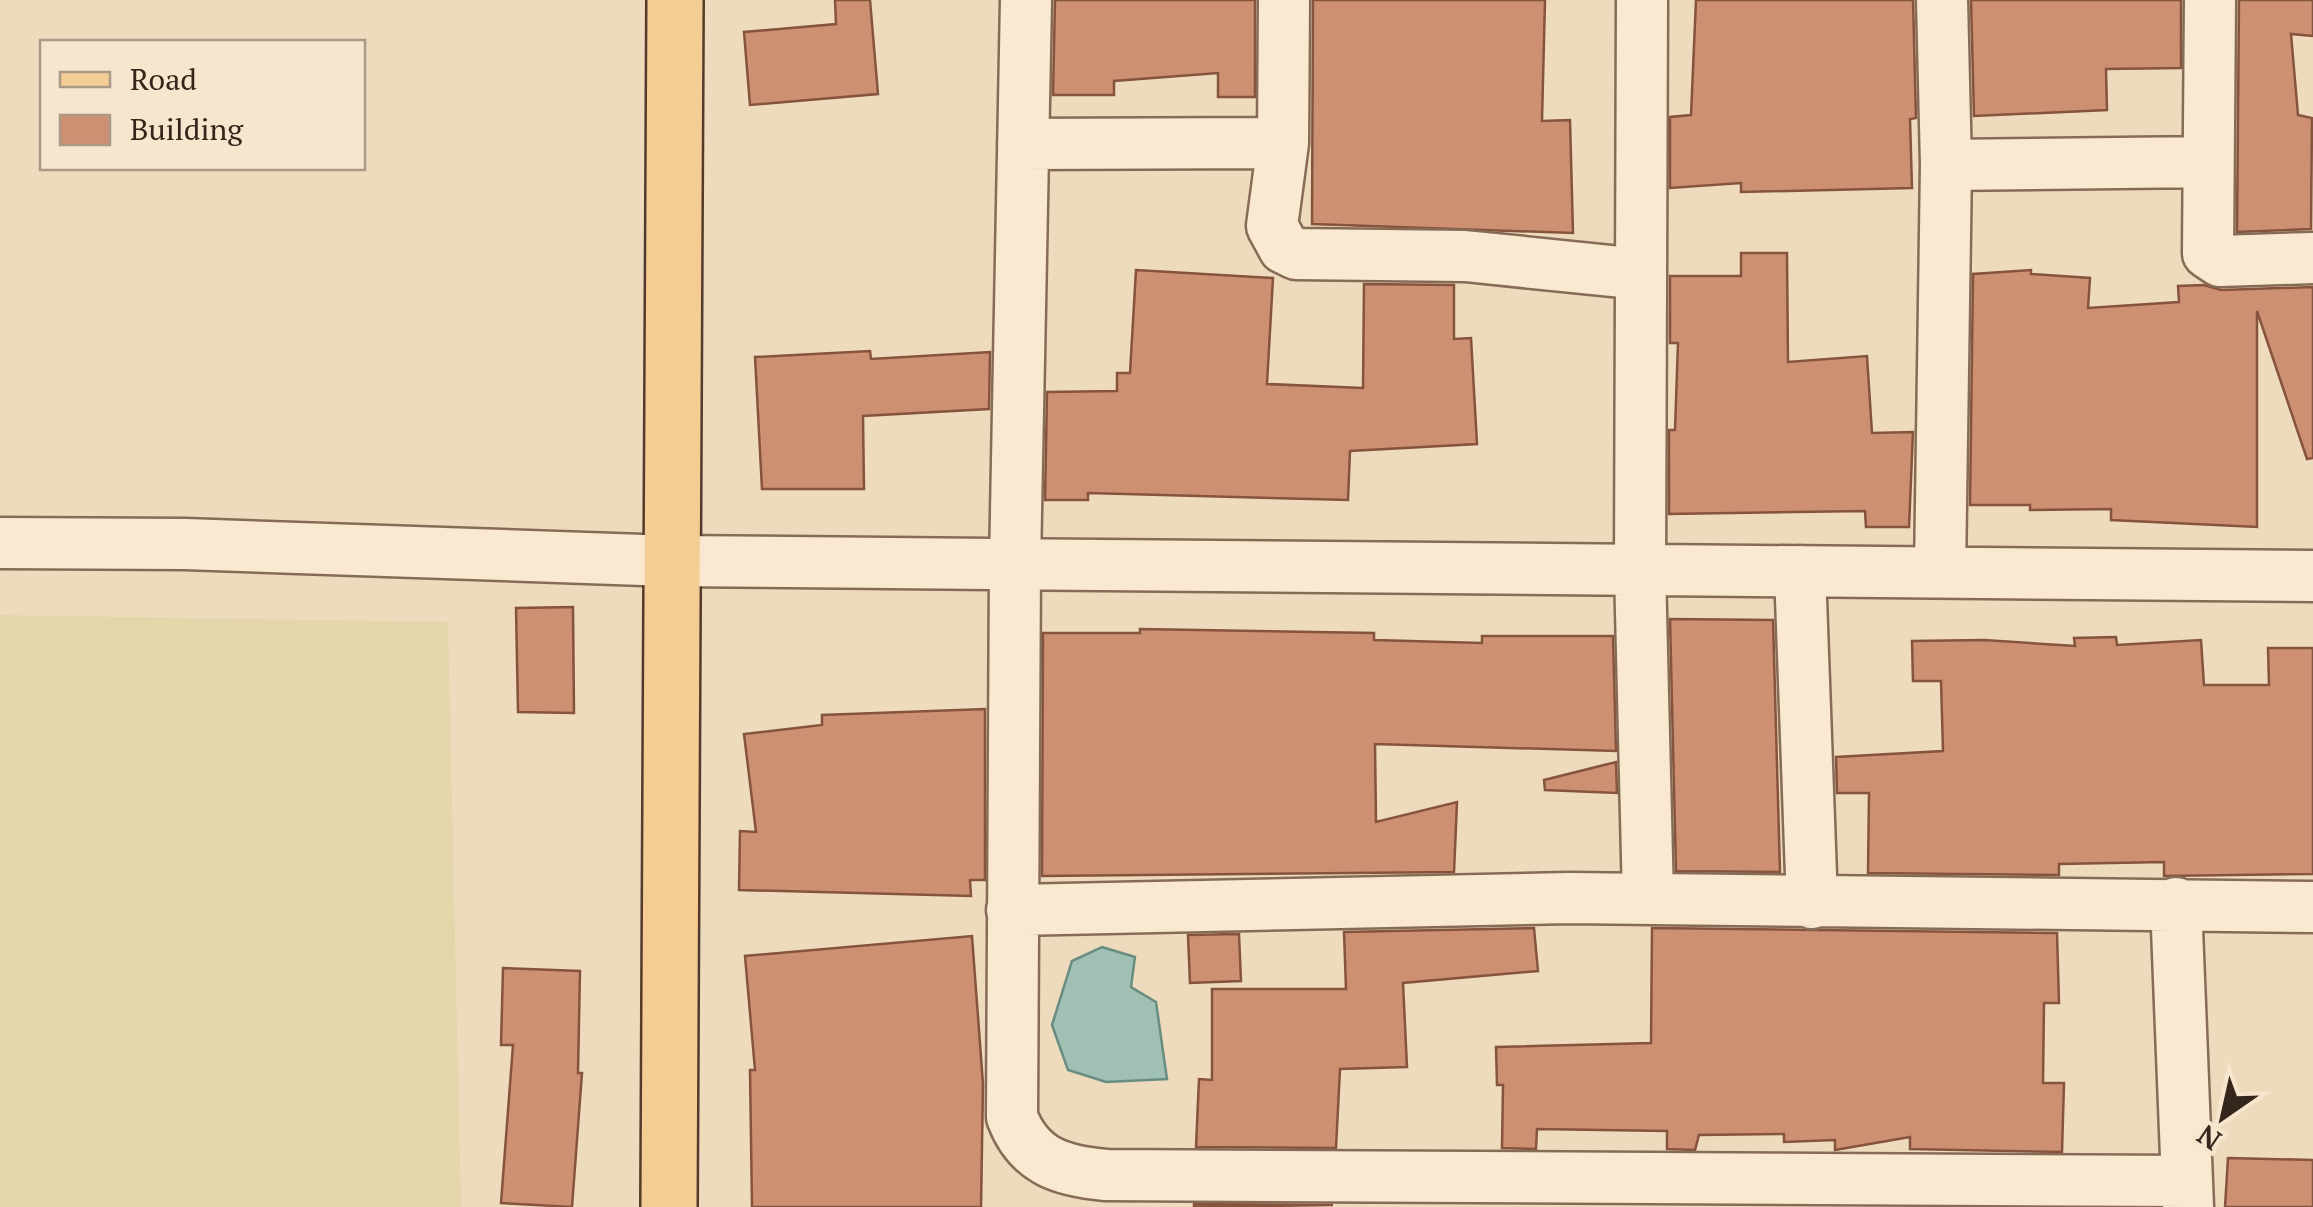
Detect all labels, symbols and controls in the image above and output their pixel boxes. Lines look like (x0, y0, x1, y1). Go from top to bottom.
legend (40, 40, 365, 170)
text: Road (130, 59, 197, 99)
text: Building (130, 109, 244, 149)
north arrow (2173, 1067, 2273, 1167)
text: N (2190, 1117, 2228, 1159)

